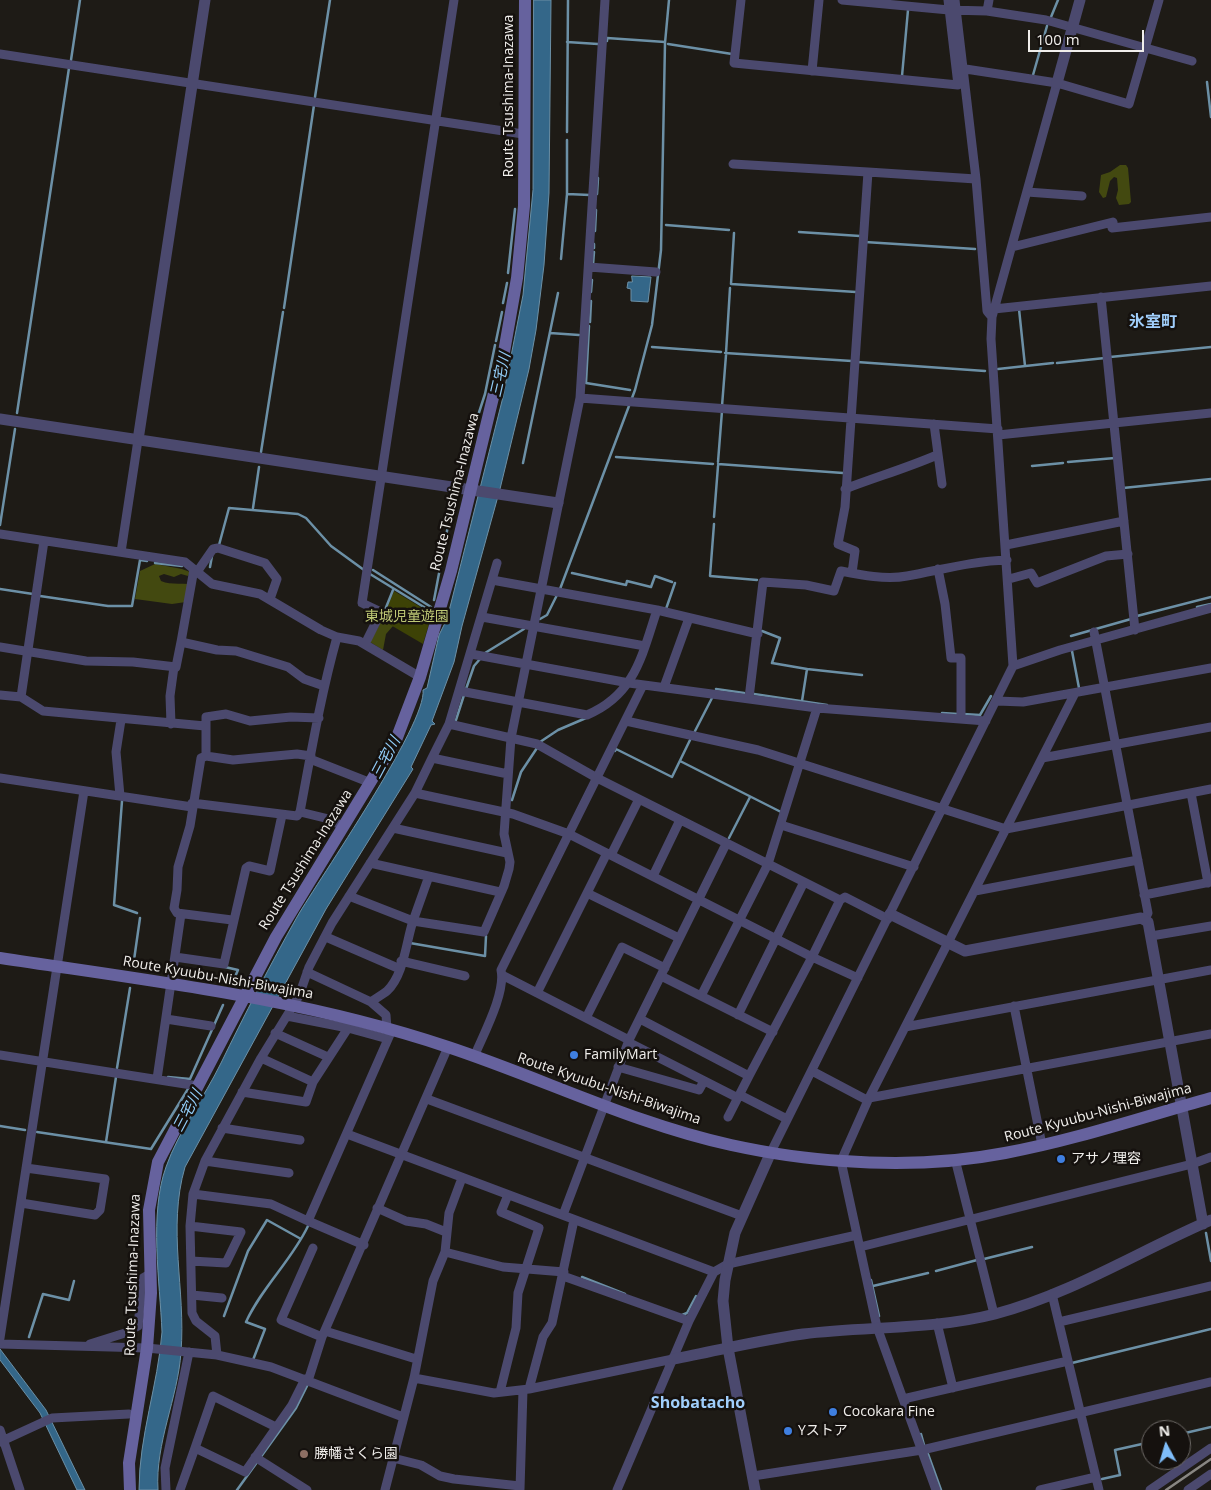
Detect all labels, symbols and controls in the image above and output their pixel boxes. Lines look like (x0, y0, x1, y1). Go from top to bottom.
street label: Route Tsushima-Inazawa (501, 15, 517, 177)
scale bar (1031, 20, 1147, 52)
text: 100 m (1036, 29, 1080, 49)
district label: 氷室町 (1129, 312, 1177, 332)
water label: 三宅川 (487, 351, 515, 399)
street label: Route Tsushima-Inazawa (427, 411, 483, 573)
park label: 東城児童遊園 (365, 609, 449, 625)
water label: 三宅川 (367, 734, 405, 782)
street label: Route Tsushima-Inazawa (256, 787, 356, 933)
street label: Route Kyuubu-Nishi-Biwajima (122, 953, 314, 1003)
place label: FamilyMart (584, 1047, 657, 1063)
marker: FamilyMart (568, 1049, 580, 1061)
street label: Route Kyuubu-Nishi-Biwajima (515, 1050, 703, 1128)
street label: Route Kyuubu-Nishi-Biwajima (1003, 1080, 1193, 1146)
water label: 三宅川 (169, 1087, 207, 1135)
place label: アサノ理容 (1071, 1151, 1141, 1167)
marker: アサノ理容 (1055, 1153, 1067, 1165)
street label: Route Tsushima-Inazawa (122, 1194, 144, 1356)
district label: Shobatacho (651, 1393, 745, 1413)
place label: Cocokara Fine (843, 1404, 935, 1420)
marker: Cocokara Fine (827, 1406, 839, 1418)
north arrow (1141, 1420, 1191, 1470)
text: N (1158, 1421, 1171, 1441)
place label: Yストア (798, 1423, 848, 1439)
marker: Yストア (782, 1425, 794, 1437)
place label: 勝幡さくら園 (314, 1446, 398, 1462)
marker: 勝幡さくら園 (298, 1448, 310, 1460)

